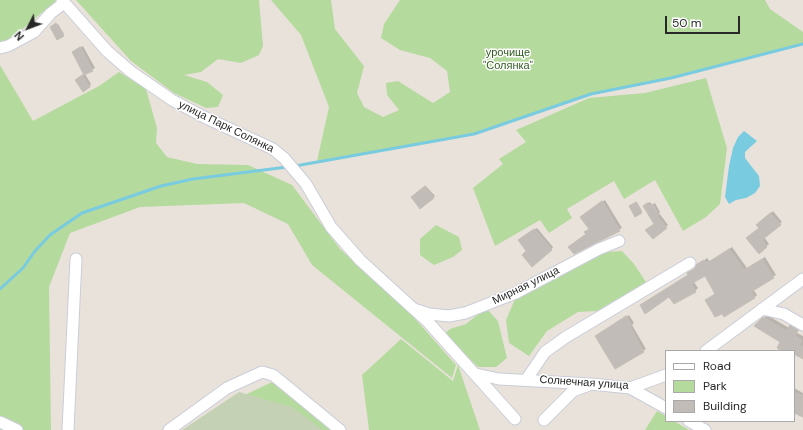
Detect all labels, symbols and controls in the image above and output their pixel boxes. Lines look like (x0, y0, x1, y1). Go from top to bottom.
north arrow (8, 8, 48, 48)
scale bar (667, 8, 742, 34)
text: 50 m (672, 15, 701, 31)
text: N (11, 28, 27, 44)
park label: урочище "Солянка" (483, 46, 533, 72)
street label: улица Парк Солянка (176, 98, 276, 156)
street label: Мирная улица (490, 264, 562, 308)
legend (665, 350, 795, 422)
text: Road (703, 358, 731, 374)
street label: Солнечная улица (539, 373, 629, 393)
text: Park (703, 378, 727, 394)
text: Building (703, 398, 747, 414)

